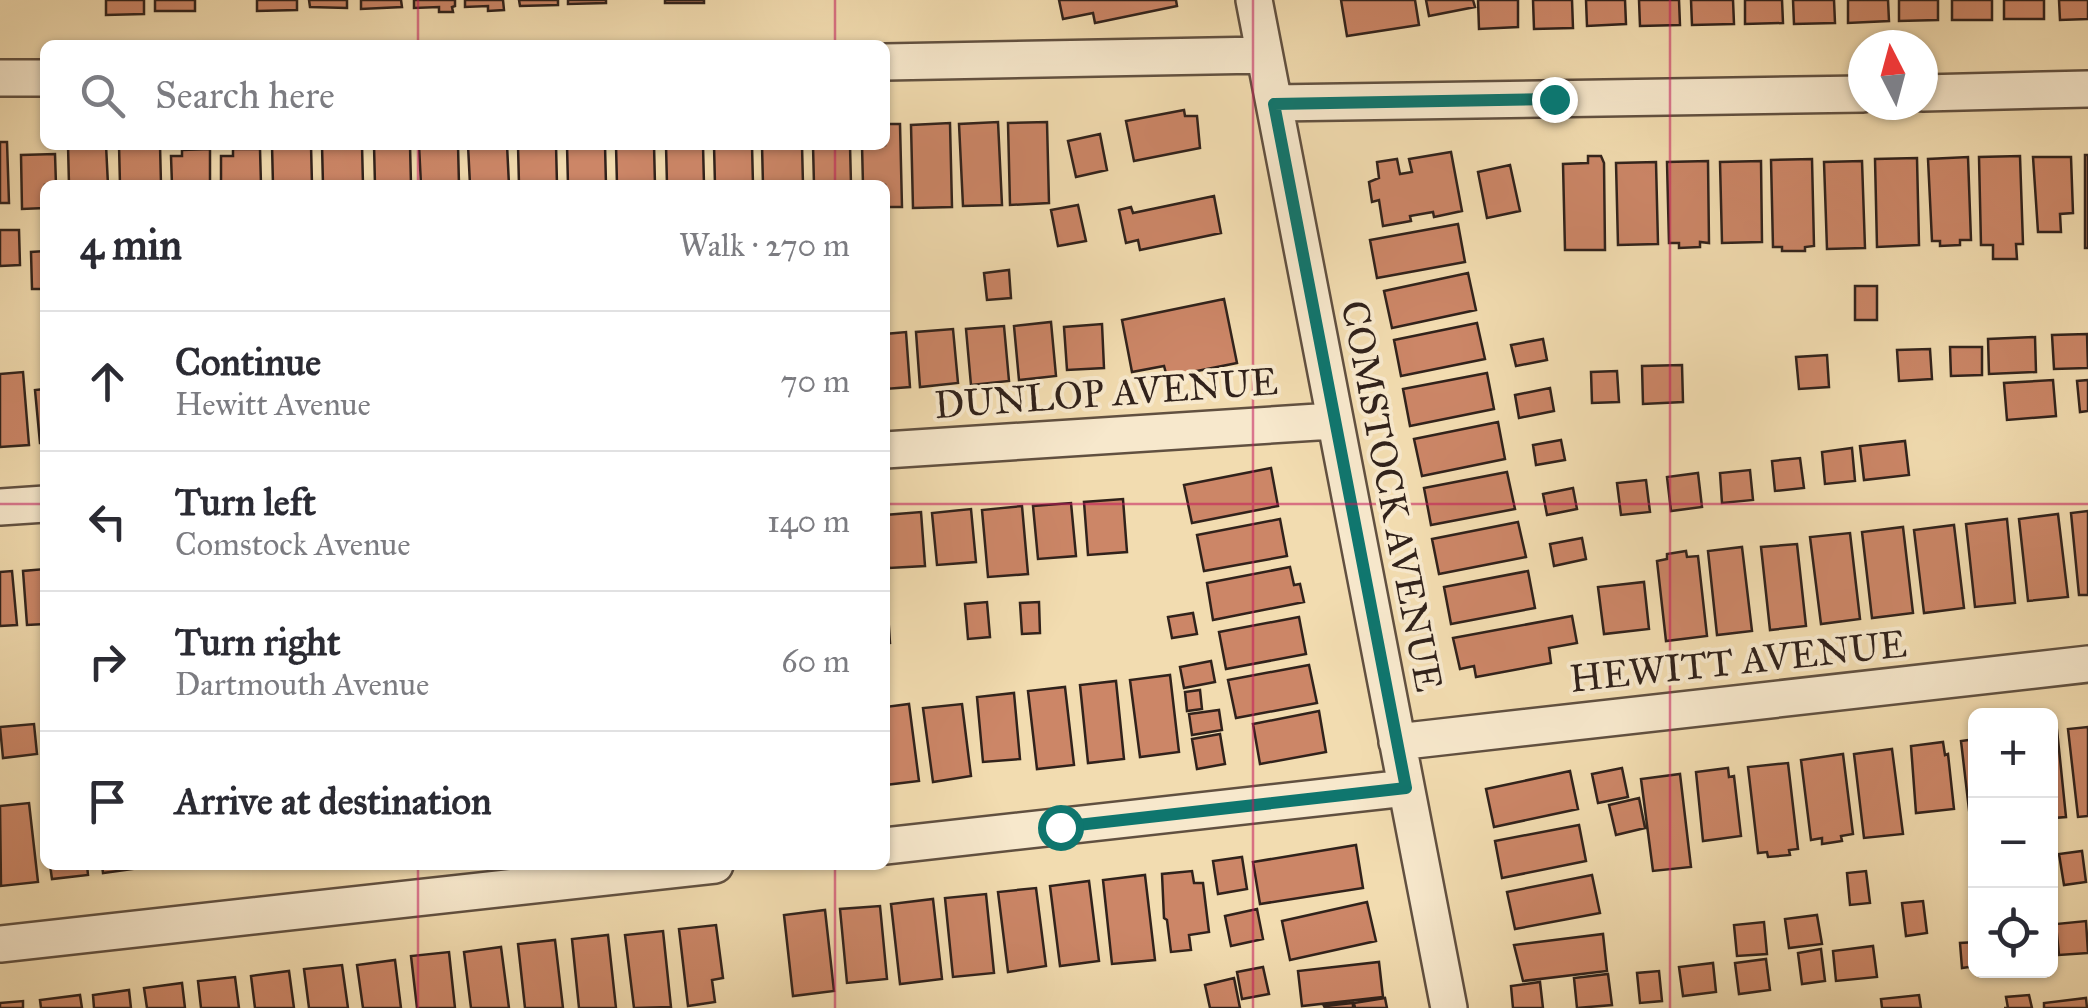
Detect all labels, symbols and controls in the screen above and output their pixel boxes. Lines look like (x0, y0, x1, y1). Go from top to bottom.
north arrow (1848, 30, 1938, 120)
search box (40, 40, 890, 150)
icon: search (75, 68, 130, 123)
text: Search here (155, 72, 335, 118)
route end (1532, 77, 1578, 123)
text: 4 min (80, 219, 182, 271)
text: Walk · 270 m (679, 226, 850, 265)
street label: COMSTOCK AVENUE (1332, 297, 1452, 695)
text: Continue (175, 339, 321, 385)
icon: ahead (80, 354, 135, 409)
street label: DUNLOP AVENUE (933, 358, 1279, 428)
text: 70 m (781, 362, 850, 401)
text: Hewitt Avenue (175, 385, 371, 424)
text: Turn left (175, 479, 316, 525)
icon: left (80, 494, 135, 549)
text: 140 m (767, 502, 850, 541)
text: Comstock Avenue (175, 525, 411, 564)
text: Turn right (175, 619, 341, 665)
street label: HEWITT AVENUE (1567, 620, 1909, 702)
icon: right (80, 634, 135, 689)
text: 60 m (781, 642, 850, 681)
text: Dartmouth Avenue (175, 665, 429, 704)
map controls (1968, 708, 2058, 978)
button: + (1968, 708, 2058, 798)
icon: arrive (80, 774, 135, 829)
text: Arrive at destination (175, 778, 492, 824)
button: − (1968, 798, 2058, 888)
route start (1038, 805, 1084, 851)
button: locate (1968, 888, 2058, 978)

